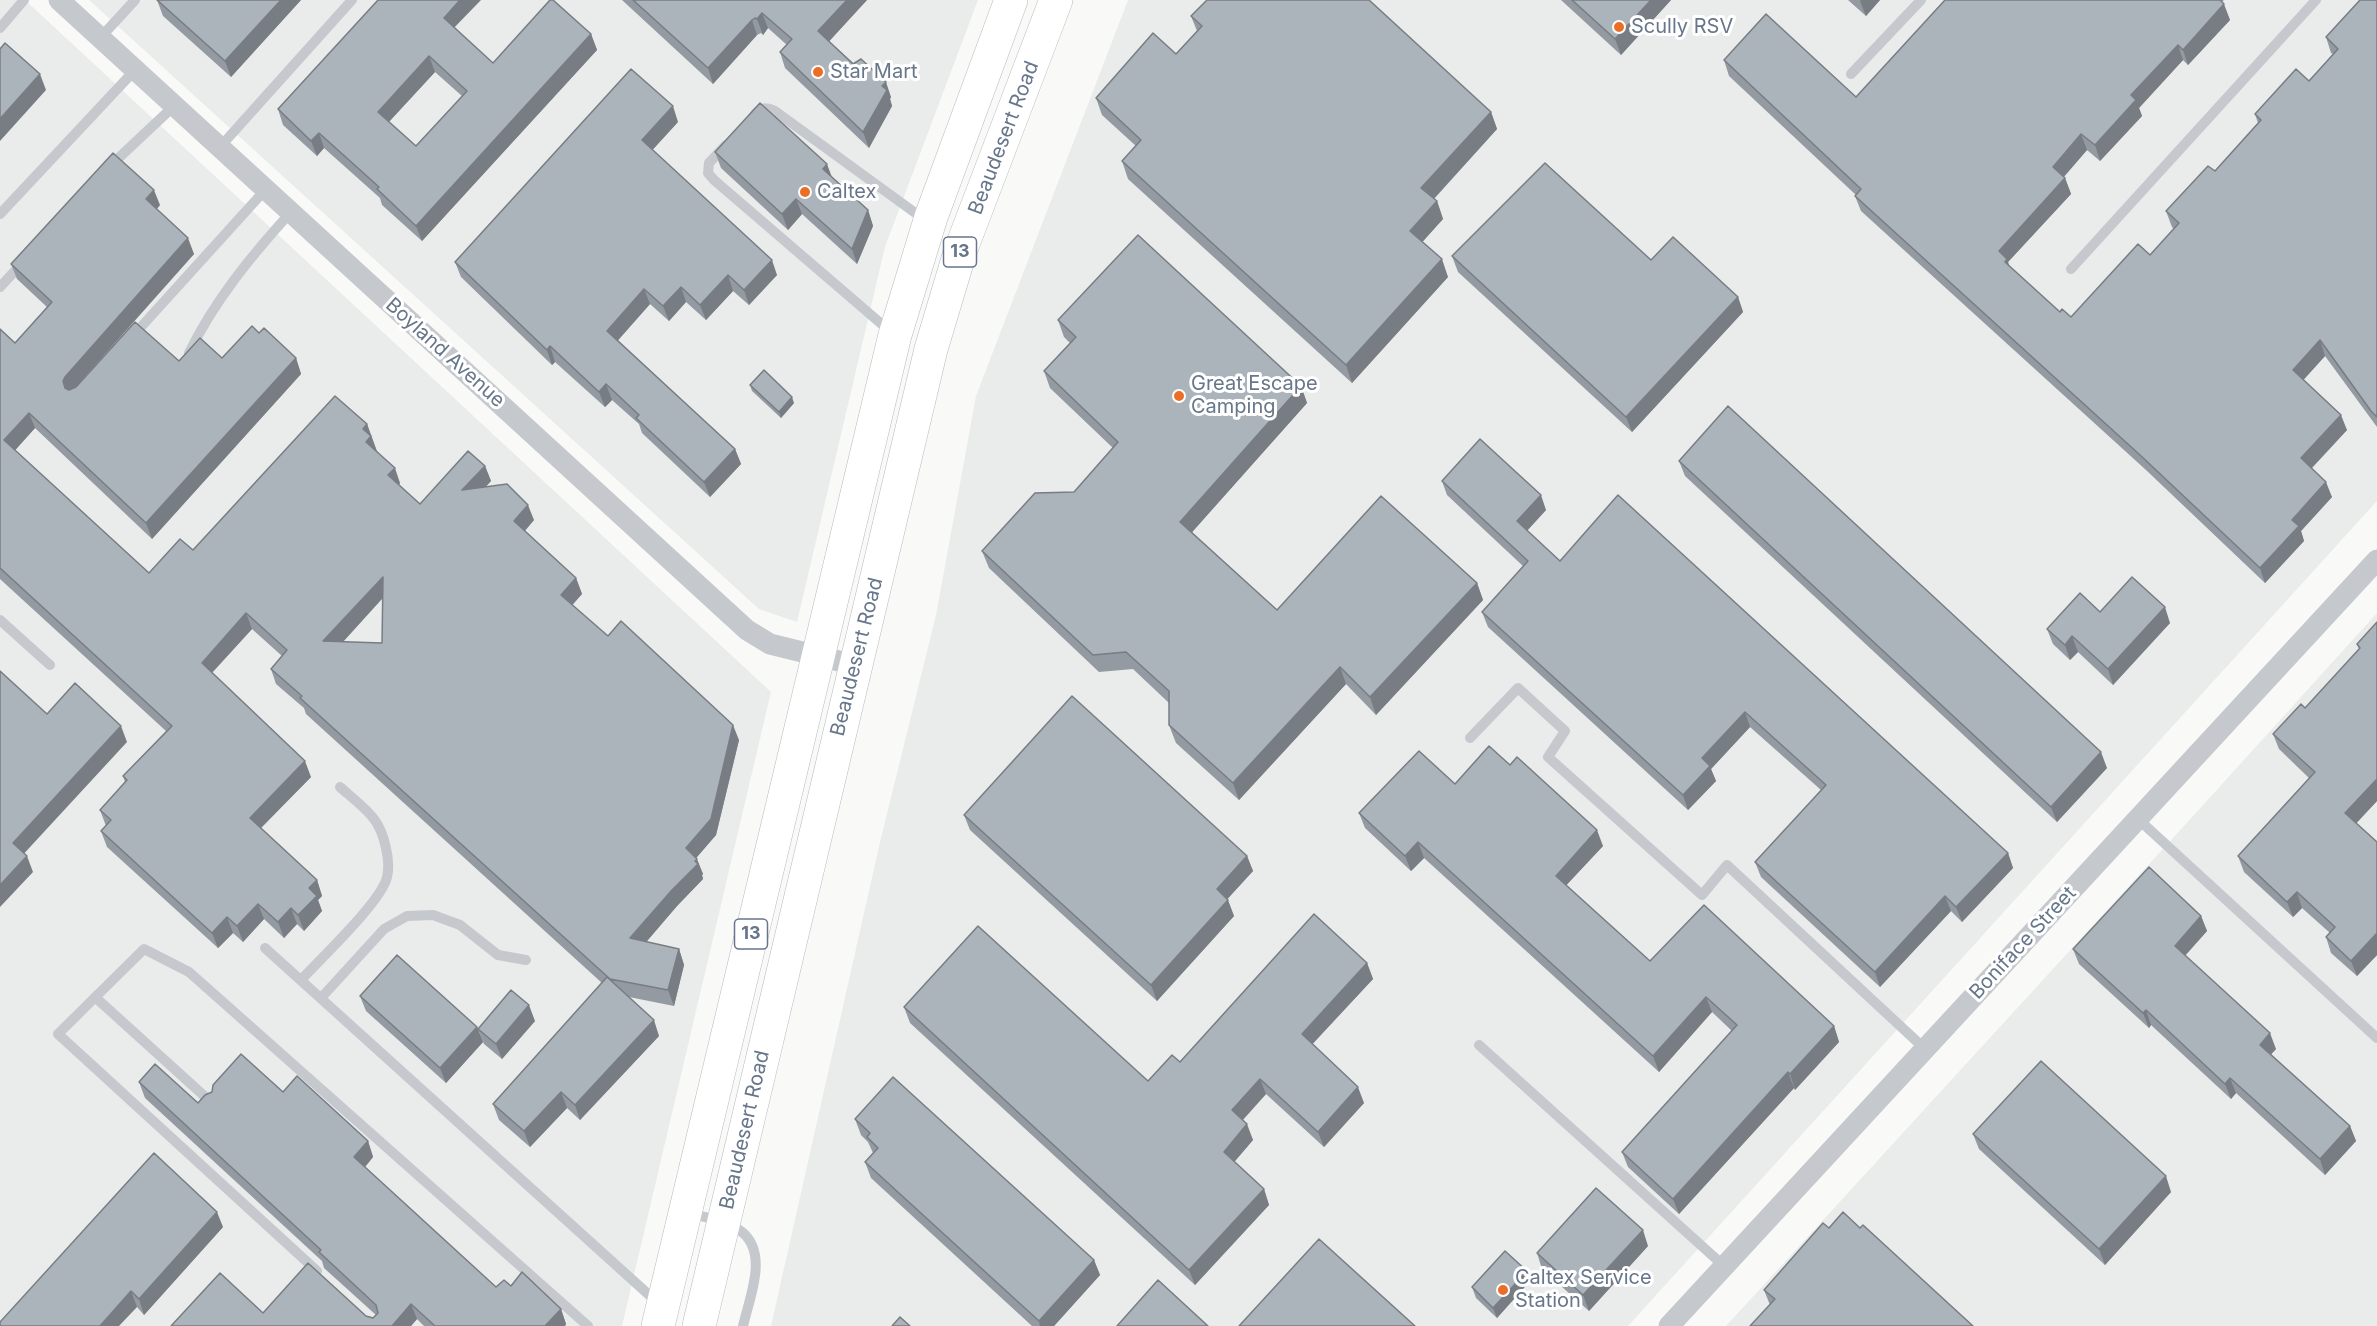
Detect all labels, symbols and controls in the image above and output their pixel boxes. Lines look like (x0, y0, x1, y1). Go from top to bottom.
place label: Scully RSV (1631, 15, 1733, 39)
marker: Scully RSV (1612, 20, 1626, 34)
street label: Beaudesert Road (964, 58, 1044, 218)
place label: Star Mart (830, 60, 918, 84)
marker: Star Mart (811, 65, 825, 79)
place label: Caltex (817, 180, 876, 204)
marker: Caltex (798, 185, 812, 199)
road number: 13 (944, 237, 976, 267)
street label: Boyland Avenue (380, 293, 510, 413)
place label: Great Escape Camping (1191, 372, 1318, 419)
marker: Great Escape Camping (1172, 389, 1186, 403)
street label: Beaudesert Road (826, 575, 888, 739)
street label: Boniface Street (1965, 882, 2081, 1004)
road number: 13 (734, 919, 768, 949)
street label: Beaudesert Road (715, 1048, 775, 1212)
place label: Caltex Service Station (1515, 1266, 1652, 1313)
marker: Caltex Service Station (1496, 1283, 1510, 1297)

